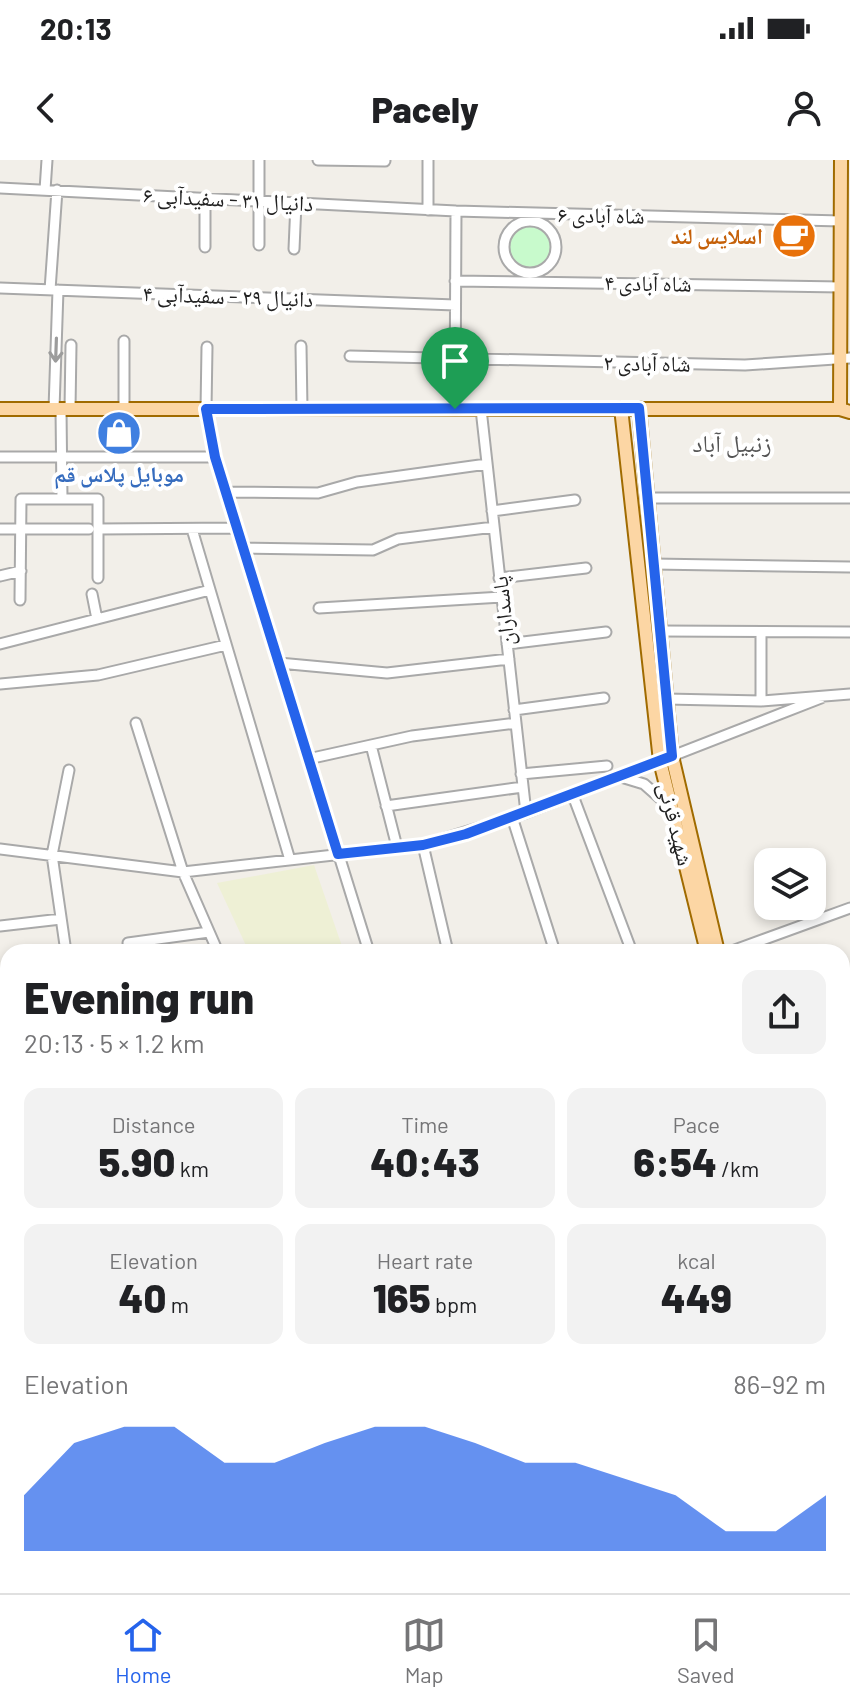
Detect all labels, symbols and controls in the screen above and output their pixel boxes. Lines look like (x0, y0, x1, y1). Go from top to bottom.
text: 20:13 (40, 10, 112, 46)
icon: back (24, 86, 68, 130)
icon: person (782, 86, 826, 130)
text: Pacely (371, 87, 479, 130)
street label: دانیال ۳۱ - سفیدآبی ۶ (142, 181, 314, 217)
street label: شاه آبادی ۶ (557, 200, 645, 230)
cafe icon: اسلایس لند (770, 212, 818, 260)
place label: اسلایس لند (671, 222, 763, 250)
street label: شاه آبادی ۴ (604, 268, 692, 298)
street label: دانیال ۲۹ - سفیدآبی ۴ (142, 279, 314, 313)
pin (421, 327, 489, 409)
one-way arrow (48, 336, 63, 363)
icon: arrive (433, 339, 477, 383)
street label: شاه آبادی ۲ (603, 348, 691, 378)
shop icon: موبایل پلاس قم (95, 409, 143, 457)
district label: زنبیل آباد (693, 428, 771, 458)
place label: موبایل پلاس قم (54, 460, 184, 489)
street label: پاسداران (485, 575, 521, 647)
street label: شهید قرنی (652, 779, 700, 869)
map controls (754, 848, 826, 920)
button: layers (754, 848, 826, 920)
text: Evening run (24, 970, 254, 1023)
button: share (742, 970, 826, 1054)
text: 20:13 · 5 × 1.2 km (24, 1027, 205, 1058)
text: Distance (112, 1111, 196, 1137)
text: Time (401, 1111, 449, 1137)
text: Pace (673, 1111, 720, 1137)
text: 5.90 (98, 1137, 175, 1185)
text: 40:43 (370, 1137, 480, 1185)
text: 6:54 (633, 1137, 717, 1185)
text: km (175, 1155, 209, 1181)
text: /km (717, 1155, 759, 1181)
text: Elevation (109, 1247, 198, 1273)
text: Heart rate (377, 1247, 473, 1273)
text: kcal (677, 1247, 716, 1273)
text: 40 (118, 1273, 166, 1321)
text: 165 (373, 1273, 431, 1321)
text: 449 (661, 1273, 732, 1321)
text: m (166, 1291, 189, 1317)
text: bpm (431, 1291, 477, 1317)
text: Elevation (24, 1368, 129, 1399)
text: 86–92 m (733, 1368, 826, 1399)
tab: Home (115, 1613, 172, 1687)
tab: Map (402, 1613, 446, 1687)
tab: Saved (677, 1613, 735, 1687)

